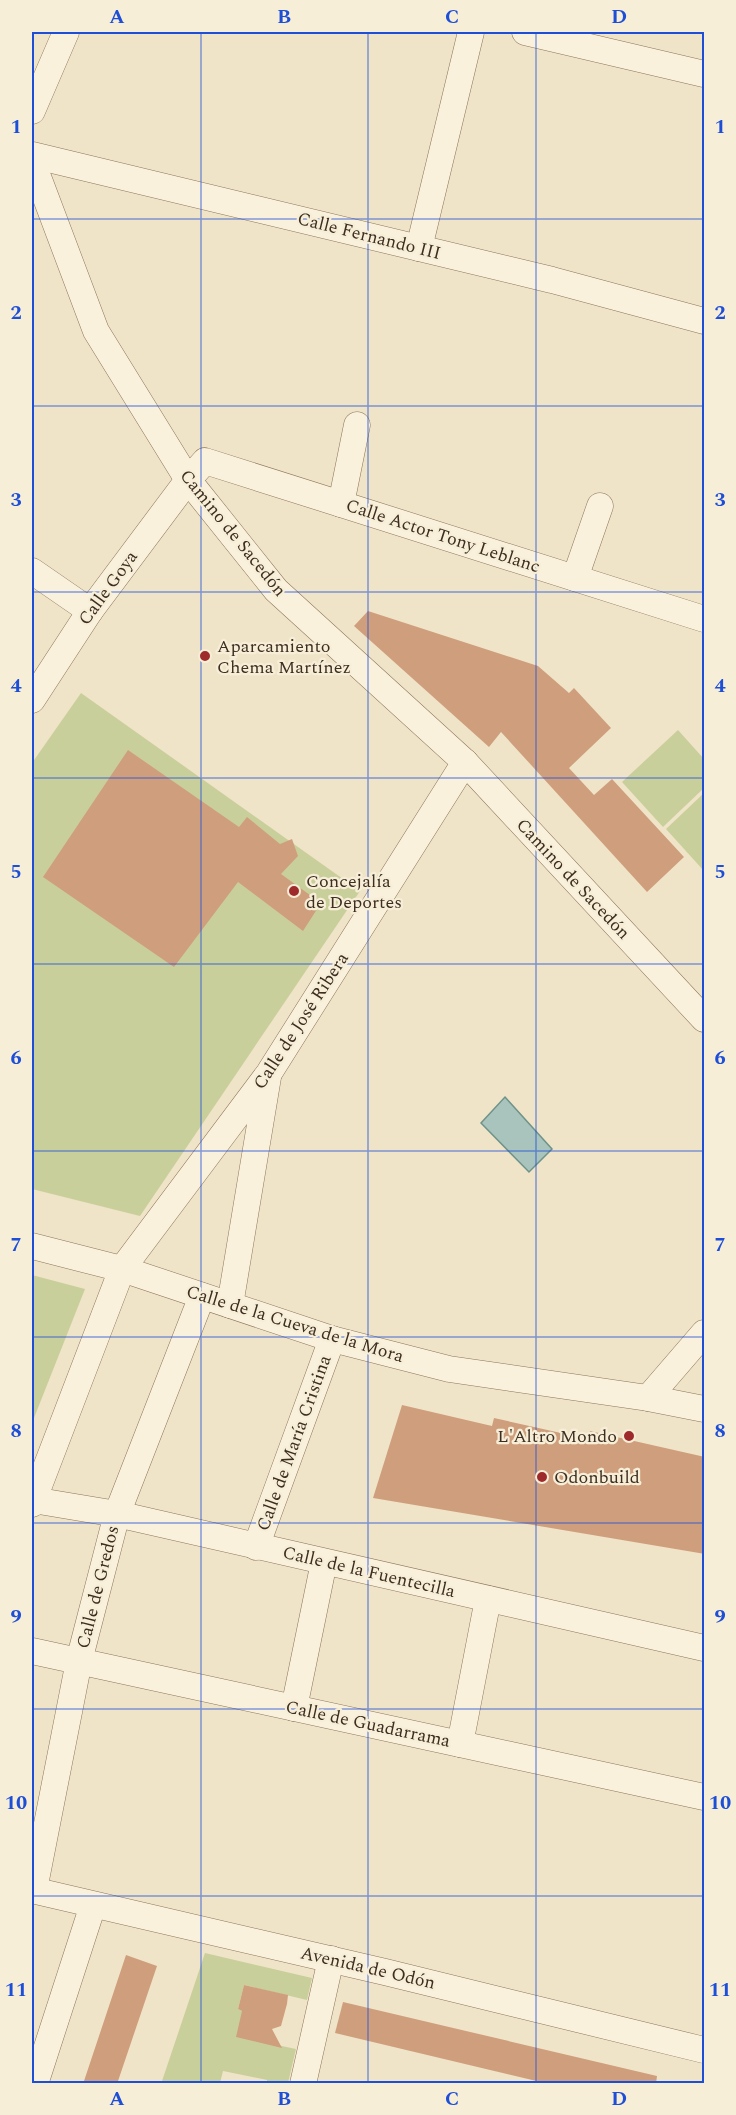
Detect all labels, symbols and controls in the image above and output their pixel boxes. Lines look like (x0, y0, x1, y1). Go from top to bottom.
text: A (109, 2, 125, 32)
text: B (277, 2, 291, 32)
text: C (445, 2, 459, 32)
text: D (611, 2, 627, 32)
text: 1 (10, 112, 22, 142)
text: 1 (714, 112, 726, 142)
street label: Calle Fernando III (294, 205, 444, 267)
text: 2 (10, 298, 22, 328)
text: 2 (714, 298, 726, 328)
street label: Camino de Sacedón (173, 463, 293, 603)
text: 3 (10, 485, 22, 515)
text: 3 (714, 485, 726, 515)
street label: Calle Actor Tony Leblanc (342, 492, 544, 580)
street label: Calle Goya (72, 545, 144, 631)
place label: Aparcamiento Chema Martínez (217, 633, 351, 681)
marker: Aparcamiento Chema Martínez (198, 649, 212, 663)
text: 4 (10, 671, 22, 701)
text: 4 (714, 671, 726, 701)
street label: Camino de Sacedón (510, 812, 636, 946)
text: 5 (10, 857, 22, 887)
text: 5 (714, 857, 726, 887)
place label: Concejalía de Deportes (306, 868, 402, 916)
marker: Concejalía de Deportes (287, 884, 301, 898)
street label: Calle de José Ribera (246, 947, 356, 1095)
text: 6 (10, 1043, 22, 1073)
text: 6 (714, 1043, 726, 1073)
text: 7 (10, 1230, 22, 1260)
text: 7 (714, 1230, 726, 1260)
street label: Calle de la Cueva de la Mora (183, 1278, 407, 1370)
street label: Calle de María Cristina (250, 1351, 338, 1535)
text: 8 (10, 1416, 22, 1446)
text: 8 (714, 1416, 726, 1446)
place label: L'Altro Mondo (497, 1423, 617, 1450)
marker: L'Altro Mondo (622, 1429, 636, 1443)
place label: Odonbuild (554, 1464, 640, 1491)
marker: Odonbuild (535, 1470, 549, 1484)
street label: Calle de Gredos (70, 1523, 126, 1651)
street label: Calle de la Fuentecilla (280, 1539, 458, 1605)
text: 9 (10, 1602, 22, 1632)
text: 9 (714, 1602, 726, 1632)
street label: Calle de Guadarrama (283, 1693, 453, 1755)
text: 10 (5, 1788, 27, 1818)
text: 10 (709, 1788, 731, 1818)
street label: Avenida de Odón (298, 1939, 438, 1997)
text: 11 (5, 1975, 27, 2005)
text: 11 (709, 1975, 731, 2005)
text: A (109, 2084, 125, 2114)
text: B (277, 2084, 291, 2114)
text: C (445, 2084, 459, 2114)
text: D (611, 2084, 627, 2114)

